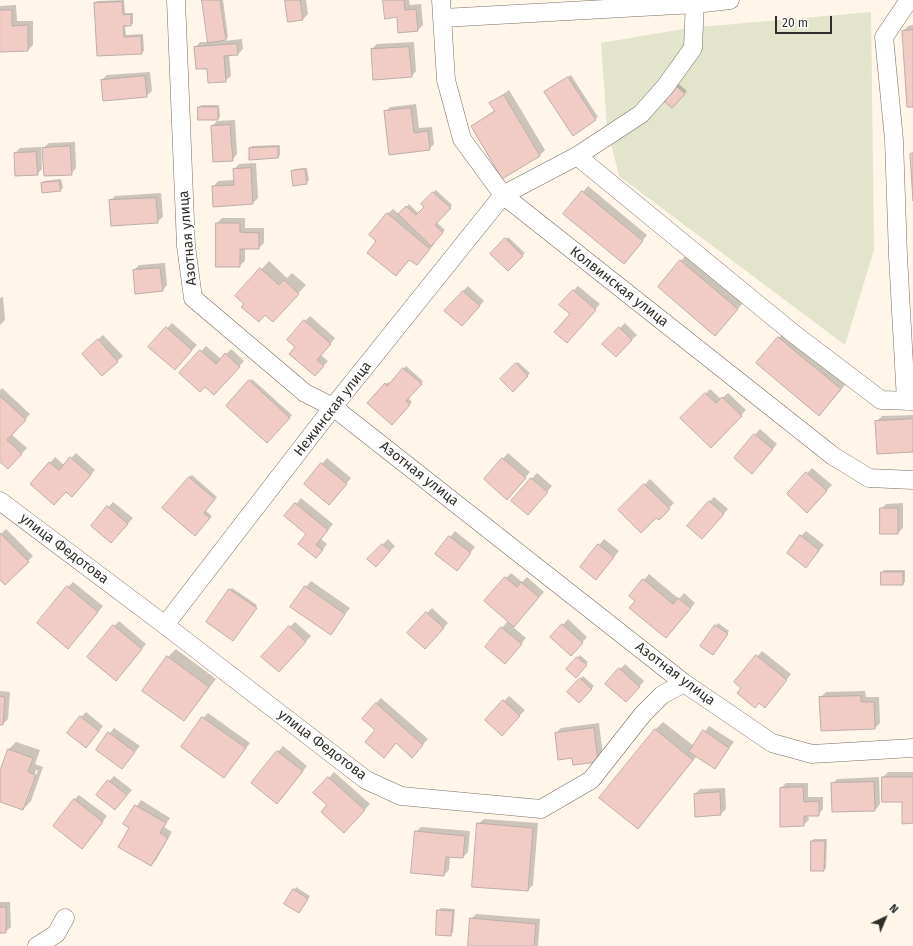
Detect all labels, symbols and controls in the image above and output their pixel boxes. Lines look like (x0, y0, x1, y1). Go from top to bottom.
scale bar (777, 8, 834, 34)
text: 20 m (782, 16, 808, 30)
street label: Азотная улица (175, 190, 201, 286)
street label: Колвинская улица (566, 243, 672, 331)
street label: Нежинская улица (291, 358, 375, 460)
street label: Азотная улица (376, 438, 462, 510)
street label: улица Федотова (16, 510, 112, 588)
street label: Азотная улица (632, 639, 718, 709)
street label: улица Федотова (274, 706, 370, 784)
north arrow (865, 898, 905, 938)
text: N (887, 902, 901, 916)

